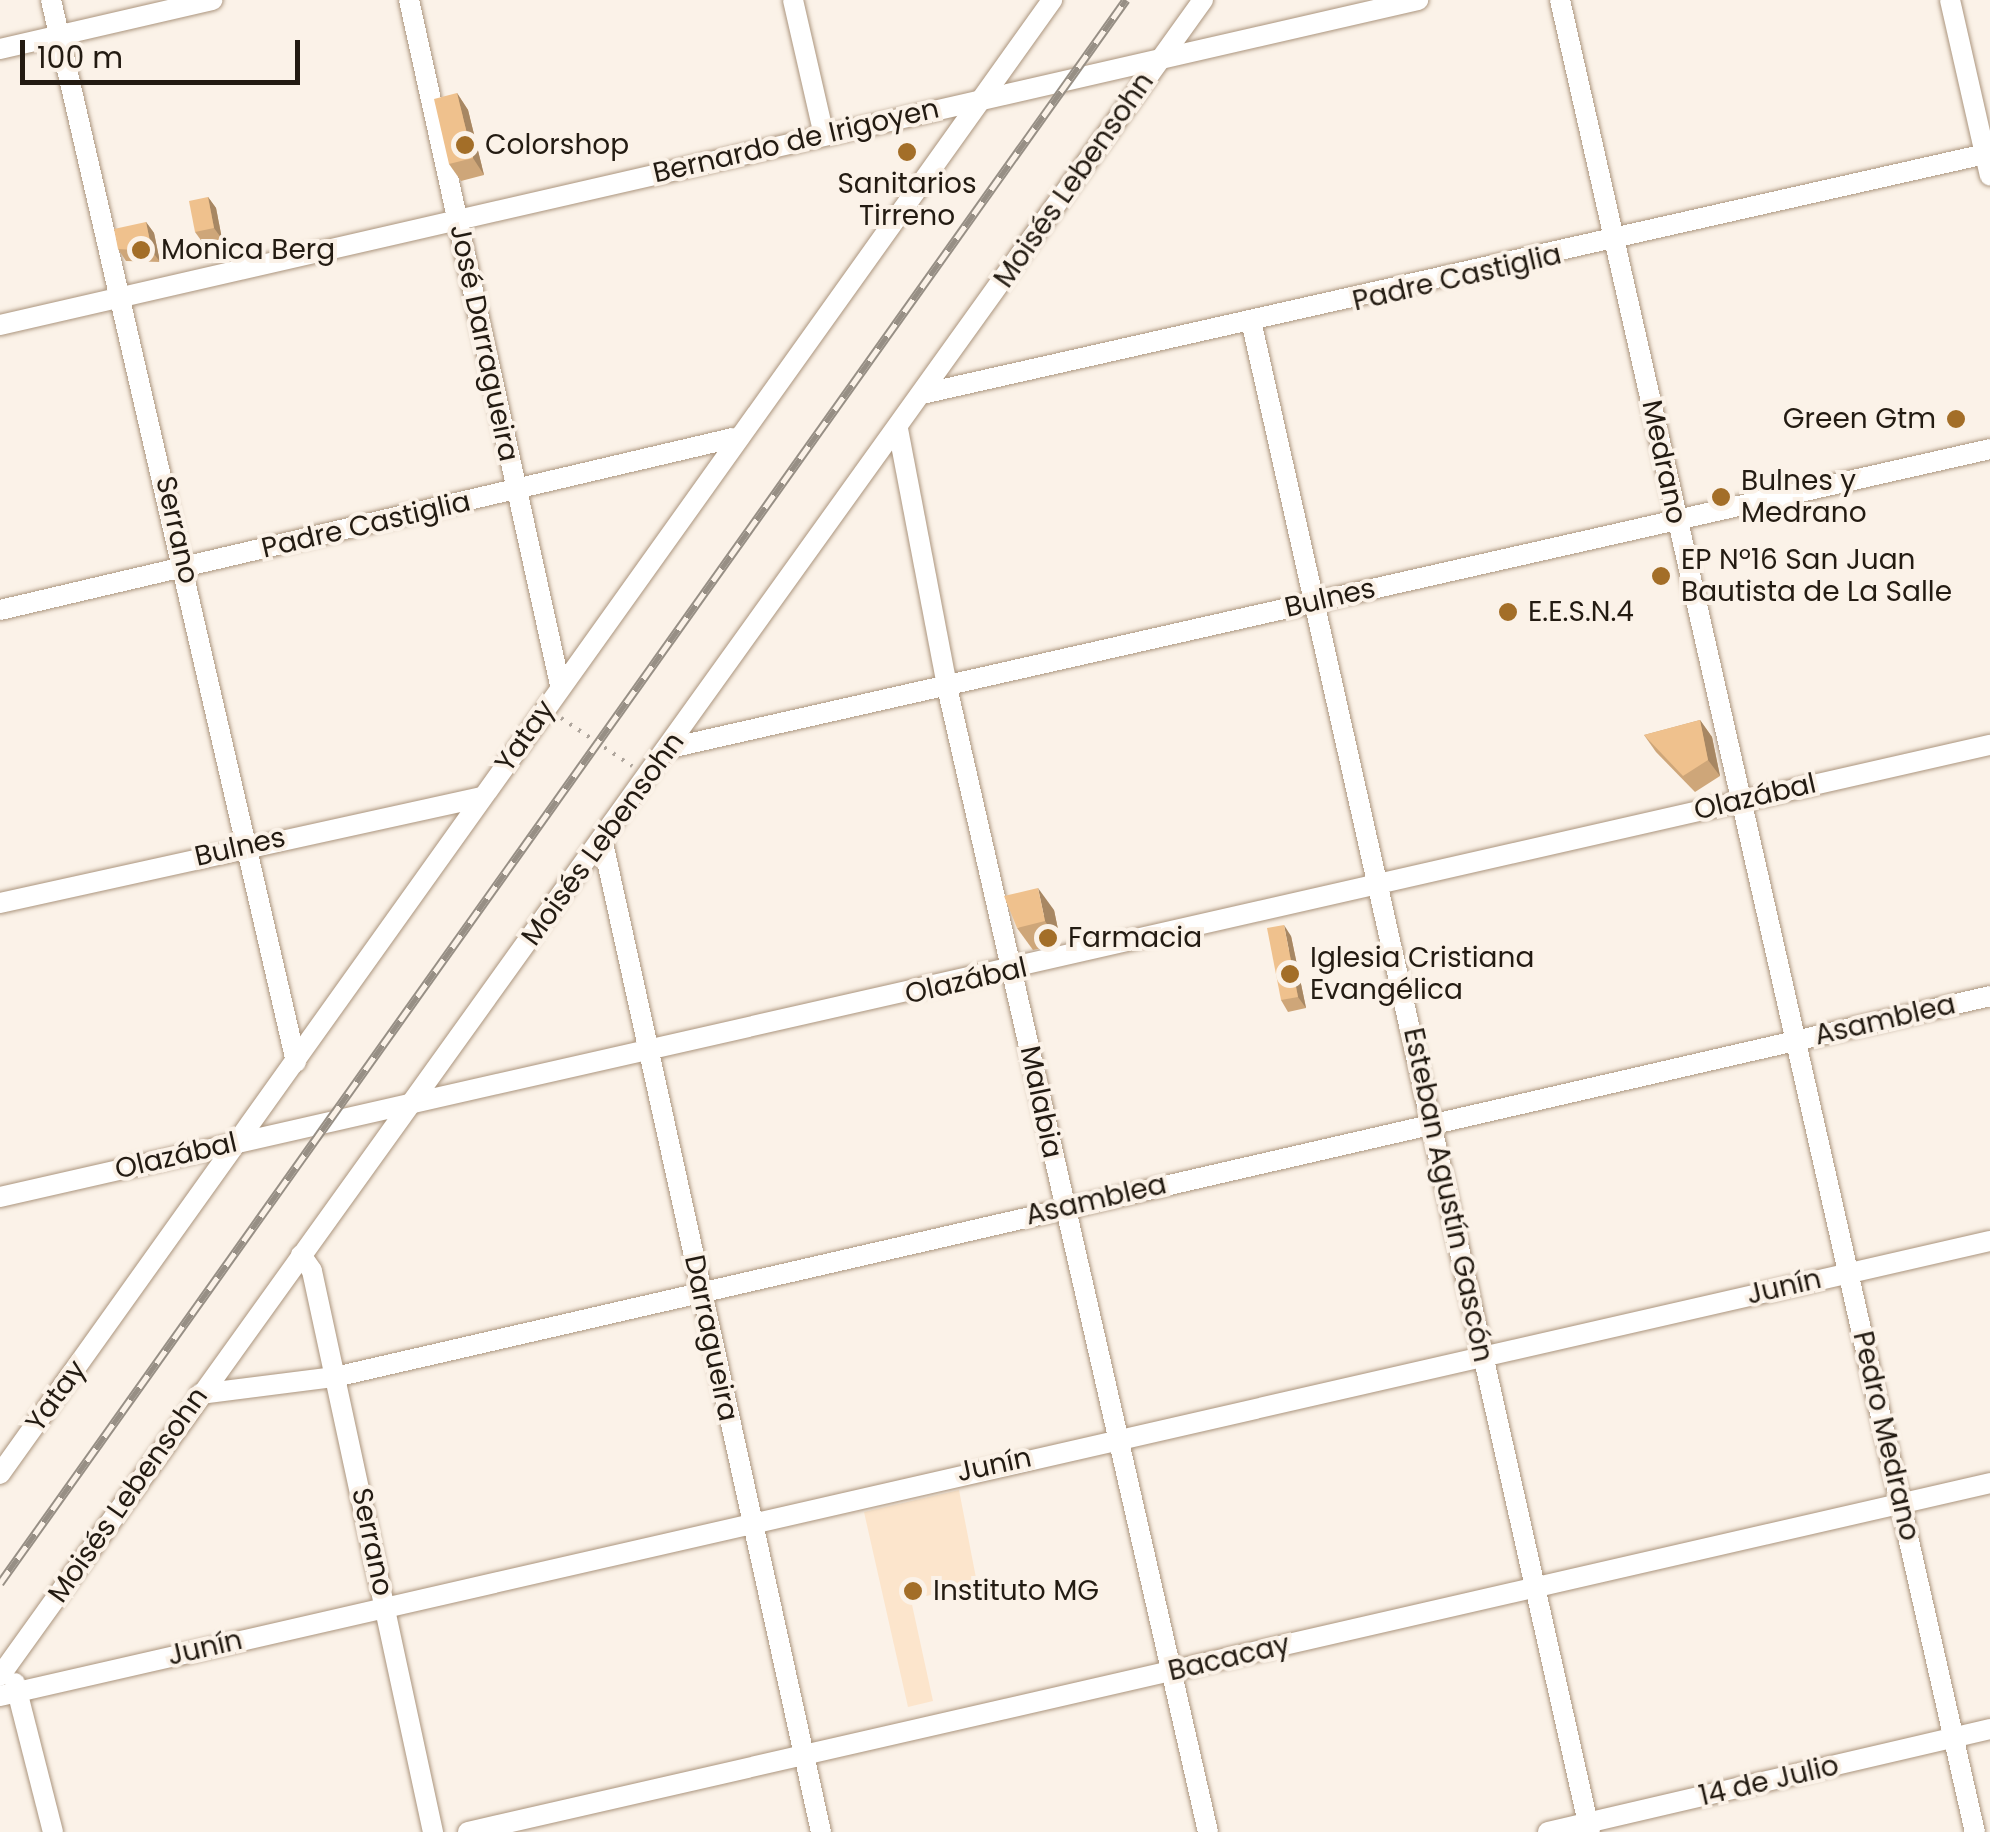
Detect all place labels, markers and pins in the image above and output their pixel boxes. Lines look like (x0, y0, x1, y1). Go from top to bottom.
place label: Colorshop (485, 128, 629, 162)
marker: Colorshop (454, 134, 476, 156)
marker: Sanitarios Tirreno (896, 141, 918, 163)
place label: Sanitarios Tirreno (837, 167, 977, 233)
place label: Monica Berg (161, 233, 335, 267)
marker: Monica Berg (130, 239, 152, 261)
place label: Green Gtm (1783, 402, 1936, 436)
marker: Green Gtm (1945, 408, 1967, 430)
place label: Bulnes y Medrano (1741, 464, 1867, 530)
marker: Bulnes y Medrano (1710, 486, 1732, 508)
place label: EP Nº16 San Juan Bautista de La Salle (1681, 543, 1952, 609)
marker: EP Nº16 San Juan Bautista de La Salle (1650, 565, 1672, 587)
place label: E.E.S.N.4 (1528, 595, 1634, 629)
marker: E.E.S.N.4 (1497, 601, 1519, 623)
place label: Farmacia (1068, 921, 1202, 955)
marker: Farmacia (1037, 927, 1059, 949)
place label: Iglesia Cristiana Evangélica (1310, 941, 1534, 1007)
marker: Iglesia Cristiana Evangélica (1279, 963, 1301, 985)
place label: Instituto MG (933, 1574, 1099, 1608)
marker: Instituto MG (902, 1580, 924, 1602)

